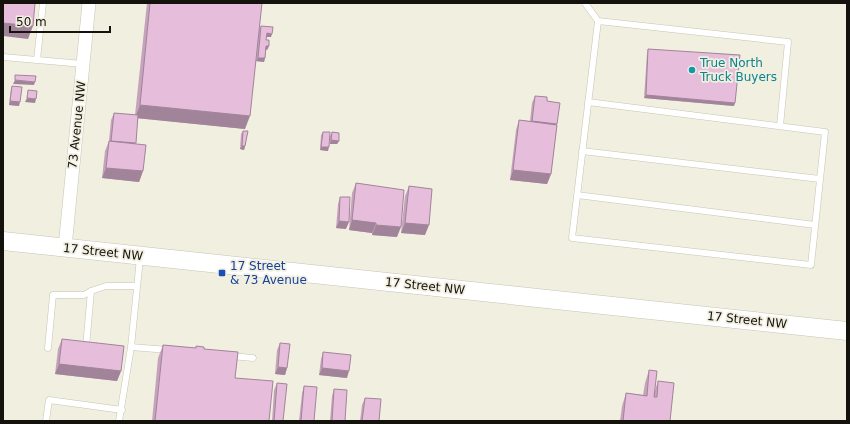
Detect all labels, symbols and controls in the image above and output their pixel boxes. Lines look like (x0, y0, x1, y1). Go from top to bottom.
scale bar (10, 8, 110, 34)
text: 50 m (16, 15, 47, 29)
place label: True North Truck Buyers (699, 56, 777, 84)
marker: True North Truck Buyers (687, 65, 697, 75)
street label: 73 Avenue NW (65, 80, 89, 170)
street label: 17 Street NW (62, 241, 144, 263)
place label: 17 Street & 73 Avenue (230, 259, 307, 287)
marker: 17 Street & 73 Avenue (217, 268, 227, 278)
street label: 17 Street NW (384, 275, 466, 297)
street label: 17 Street NW (706, 309, 788, 331)

